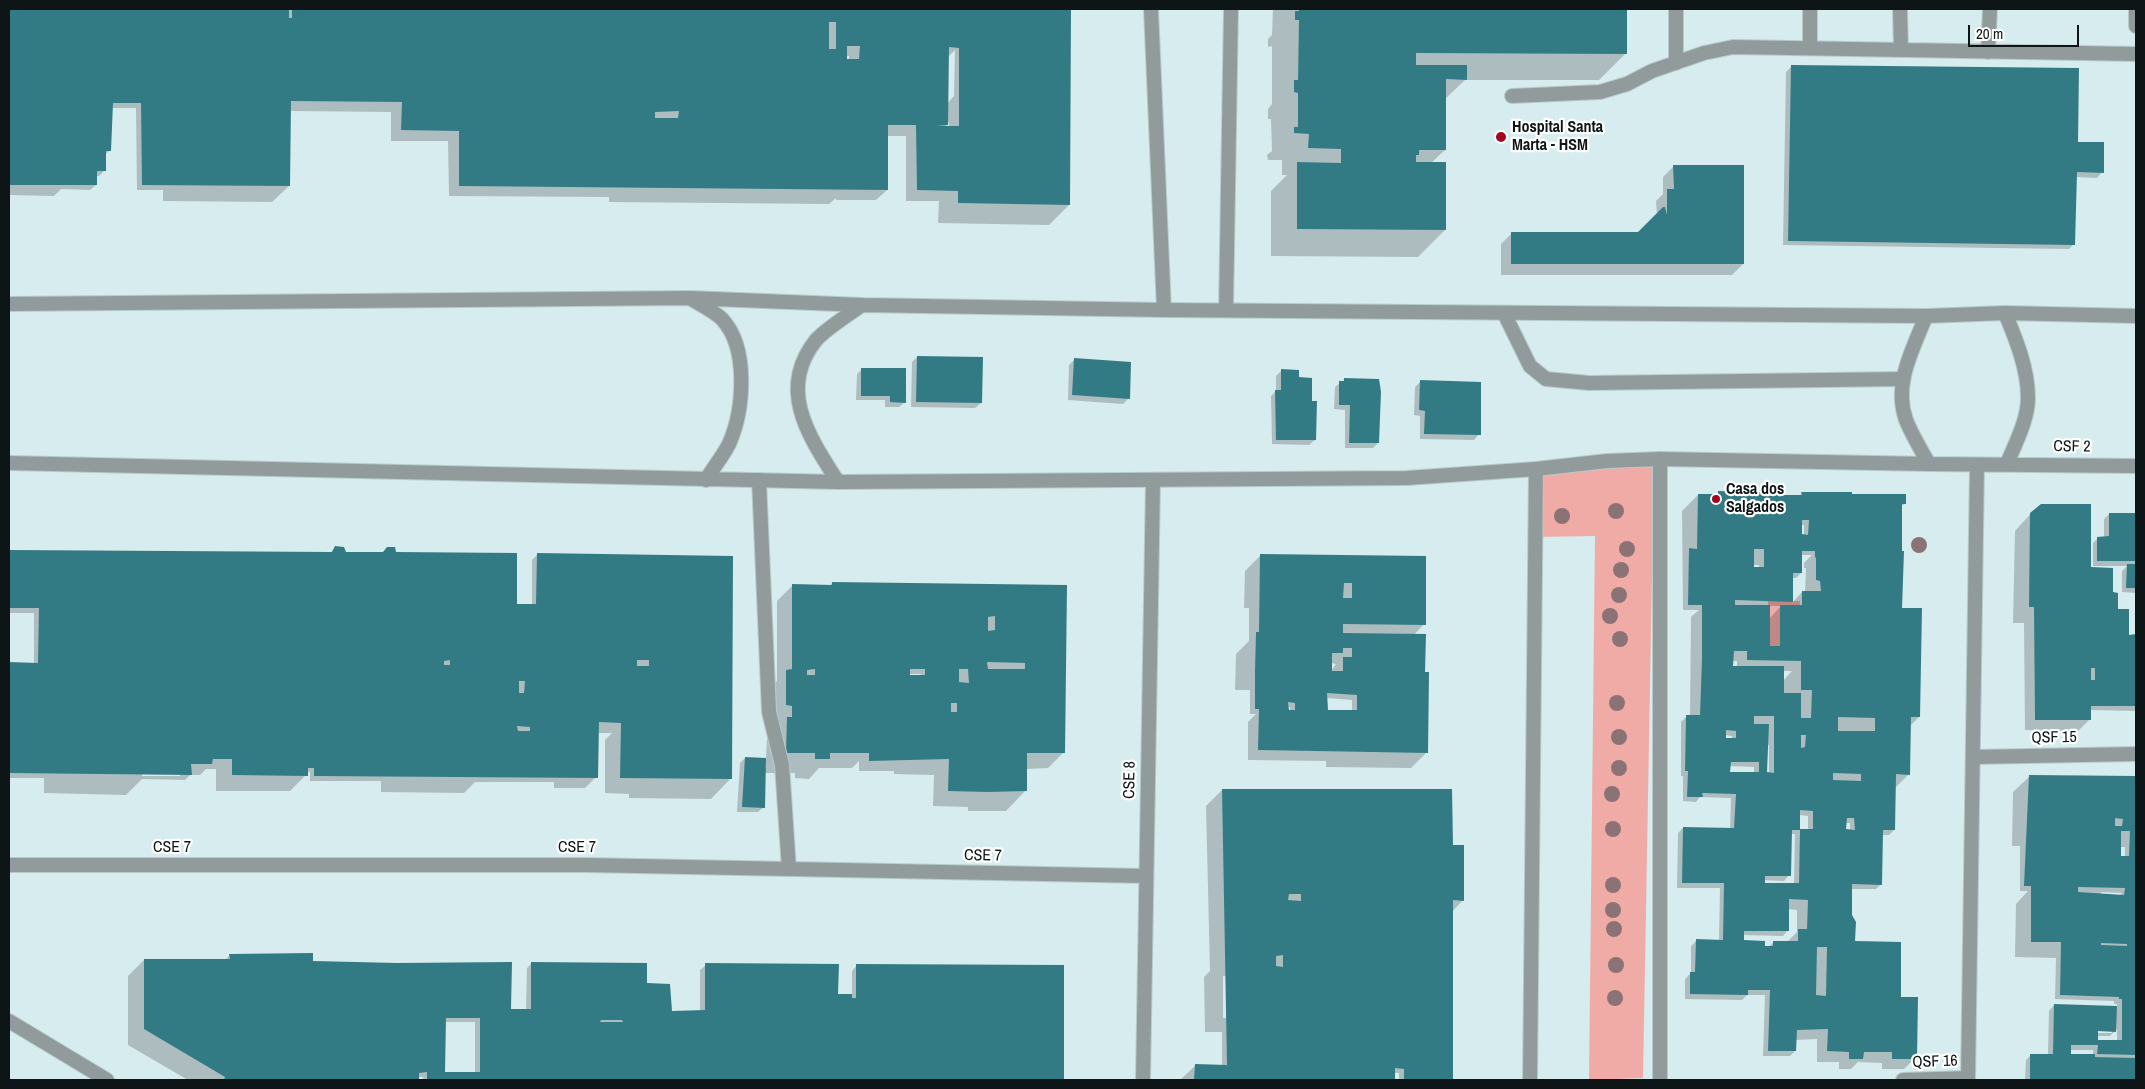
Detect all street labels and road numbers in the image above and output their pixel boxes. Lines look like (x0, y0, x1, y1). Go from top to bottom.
street label: CSF 2 (2053, 437, 2091, 457)
street label: QSF 15 (2031, 728, 2077, 748)
street label: CSE 8 (1120, 761, 1140, 799)
street label: CSE 7 (153, 838, 191, 858)
street label: CSE 7 (558, 838, 596, 858)
street label: CSE 7 (964, 846, 1002, 866)
street label: QSF 16 (1912, 1052, 1958, 1072)

